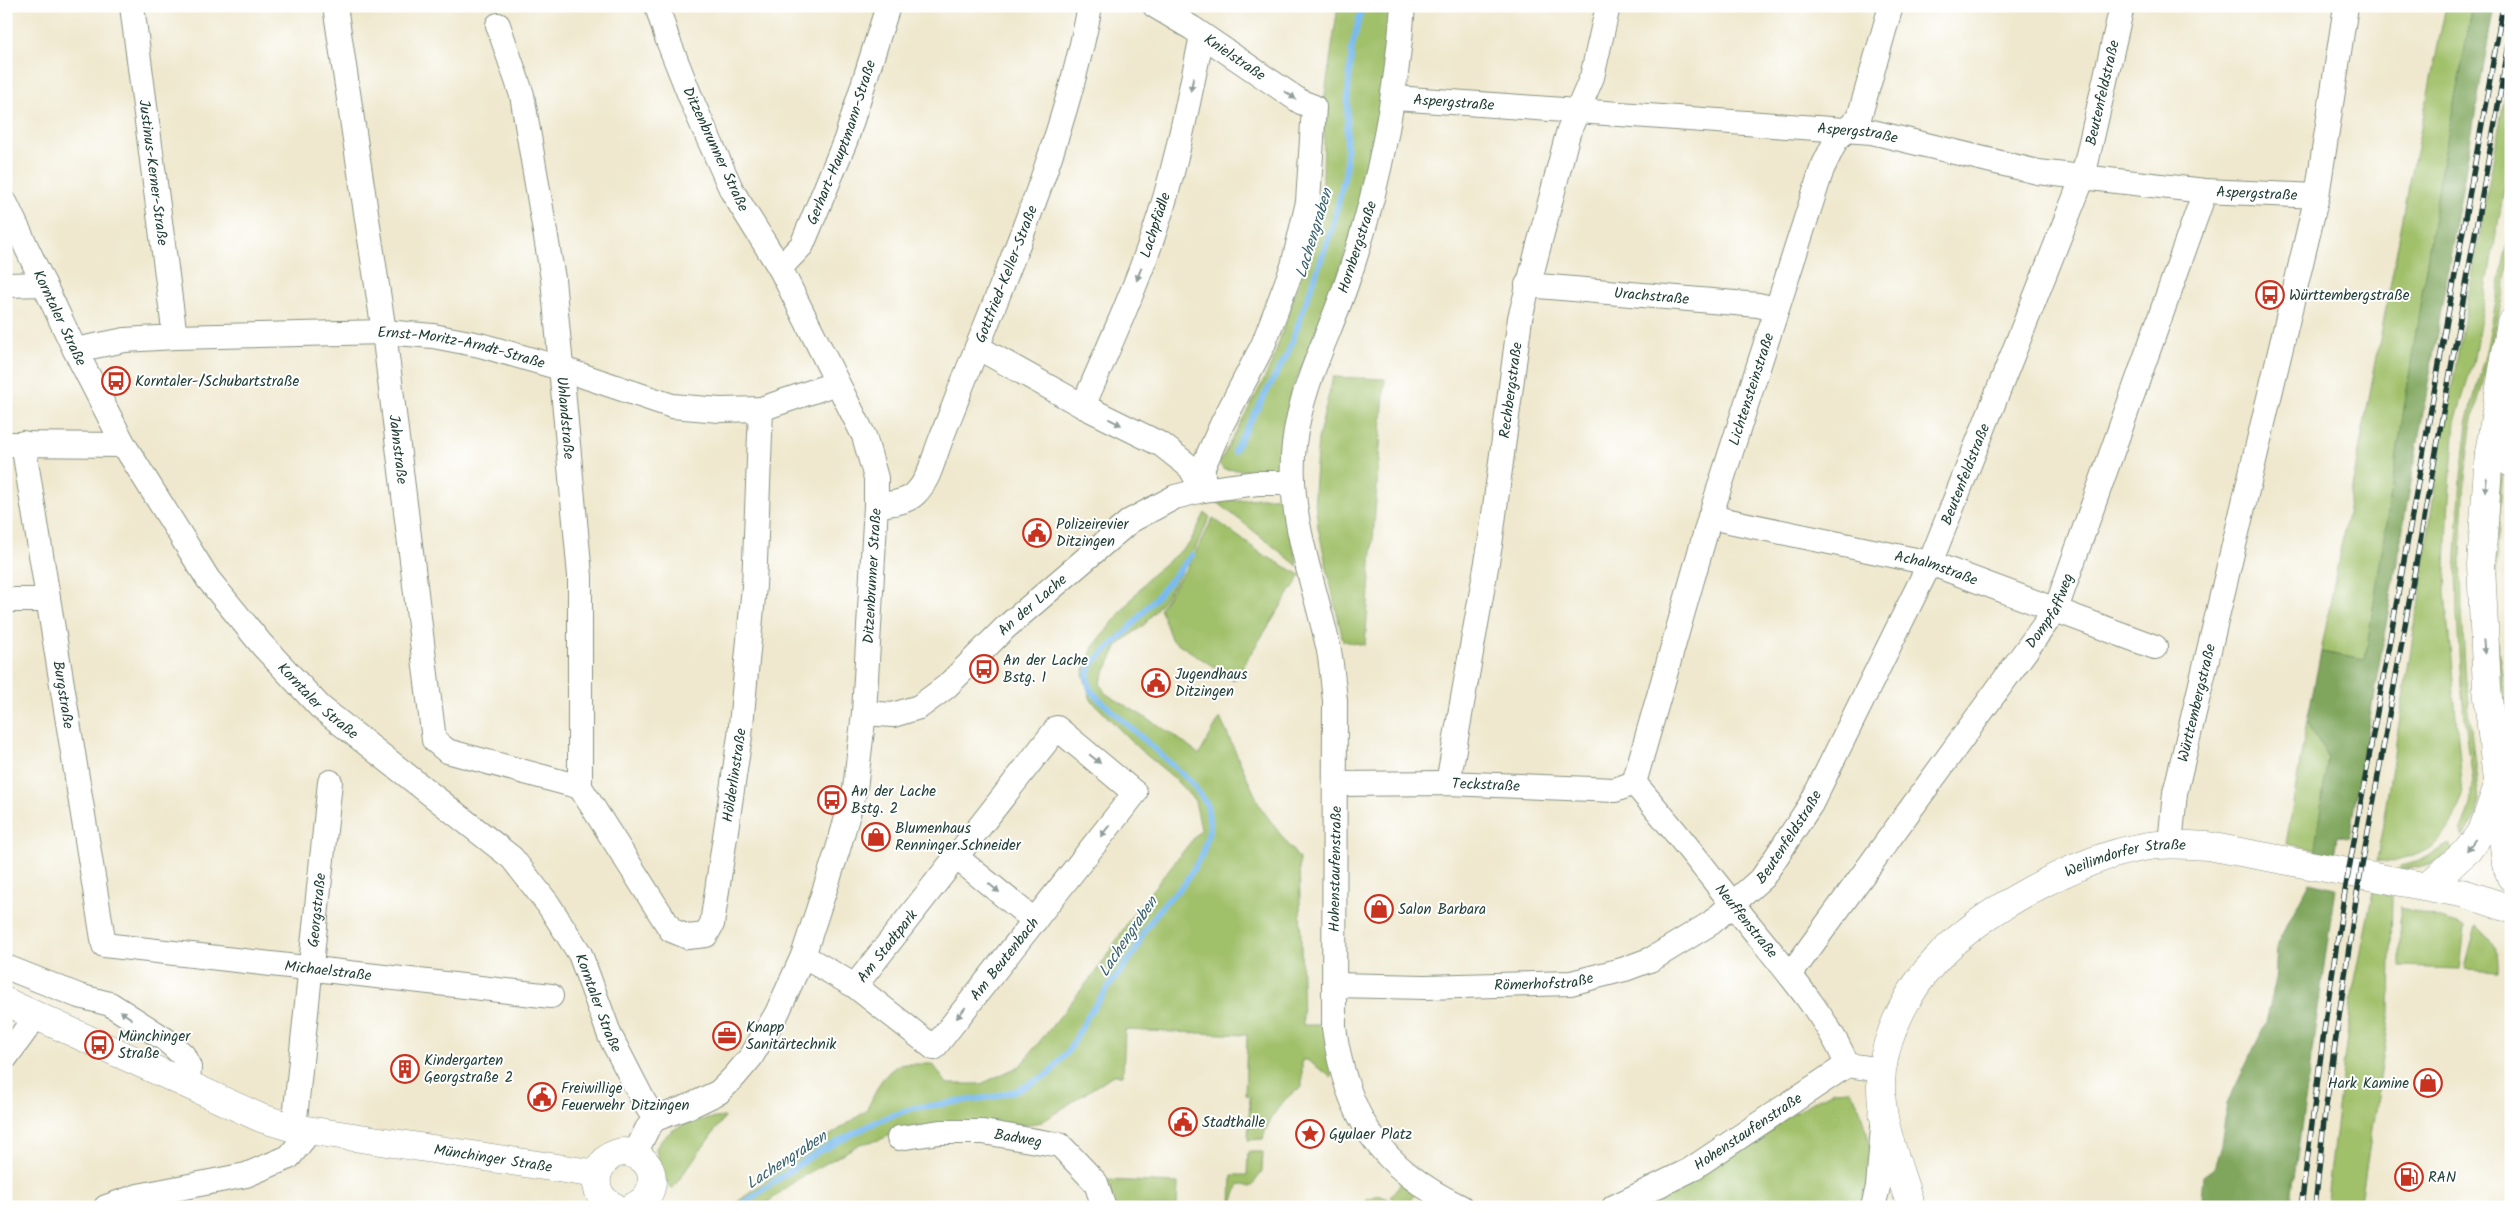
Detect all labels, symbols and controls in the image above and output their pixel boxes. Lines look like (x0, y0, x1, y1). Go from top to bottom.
street label: Knielstraße (1198, 28, 1271, 88)
street label: Beutenfeldstraße (2080, 38, 2127, 148)
street label: Gerhart-Hauptmann-Straße (801, 57, 883, 229)
one-way arrow (1188, 76, 1196, 91)
street label: Ditzenbrunner Straße (676, 83, 755, 216)
street label: Aspergstraße (1412, 88, 1495, 118)
one-way arrow (1284, 90, 1297, 100)
street label: Justinus-Kerner-Straße (131, 98, 174, 247)
street label: Aspergstraße (1816, 117, 1901, 151)
street label: Aspergstraße (2216, 181, 2298, 208)
water label: Lachengraben (1289, 184, 1340, 281)
street label: Lachpfädle (1134, 189, 1178, 261)
street label: Hornbergstraße (1332, 198, 1384, 297)
street label: Gottfried-Keller-Straße (969, 202, 1045, 347)
street label: Korntaler Straße (26, 266, 93, 371)
one-way arrow (1135, 267, 1143, 282)
bus stop icon: Württembergstraße (2255, 280, 2285, 310)
street label: Urachstraße (1613, 282, 1690, 312)
place label: Württembergstraße (2289, 284, 2410, 308)
street label: Ernst-Moritz-Arndt-Straße (377, 321, 548, 376)
street label: Lichtensteinstraße (1723, 330, 1782, 449)
street label: Rechbergstraße (1493, 340, 1530, 440)
bus stop icon: Korntaler-/Schubartstraße (101, 366, 131, 396)
place label: Korntaler-/Schubartstraße (135, 370, 300, 394)
street label: Uhlandstraße (549, 375, 580, 461)
street label: Jahnstraße (381, 413, 414, 486)
one-way arrow (1108, 418, 1122, 426)
street label: Beutenfeldstraße (1935, 420, 1997, 529)
one-way arrow (2482, 477, 2490, 493)
street label: Ditzenbrunner Straße (857, 507, 889, 644)
place label: Polizeirevier Ditzingen (1056, 513, 1129, 554)
public building icon: Polizeirevier Ditzingen (1022, 518, 1052, 548)
street label: Achalmstraße (1892, 545, 1981, 593)
street label: An der Lache (992, 569, 1073, 642)
street label: Dompfaffweg (2020, 570, 2081, 654)
one-way arrow (2480, 640, 2488, 656)
street label: Württembergstraße (2172, 641, 2223, 765)
place label: An der Lache Bstg. 1 (1003, 649, 1088, 690)
bus stop icon: An der Lache Bstg. 1 (969, 654, 999, 684)
street label: Korntaler Straße (271, 657, 363, 746)
street label: Burgstraße (45, 659, 80, 731)
place label: Jugendhaus Ditzingen (1175, 663, 1248, 704)
public building icon: Jugendhaus Ditzingen (1141, 668, 1171, 698)
street label: Hölderlinstraße (716, 727, 754, 824)
one-way arrow (1088, 754, 1101, 765)
street label: Teckstraße (1451, 772, 1521, 799)
place label: An der Lache Bstg. 2 (851, 780, 936, 821)
bus stop icon: An der Lache Bstg. 2 (817, 785, 847, 815)
street label: Beutenfeldstraße (1751, 786, 1829, 891)
street label: Hohenstaufenstraße (1323, 805, 1349, 932)
place label: Blumenhaus Renninger.Schneider (895, 817, 1022, 858)
shop icon: Blumenhaus Renninger.Schneider (861, 822, 891, 852)
one-way arrow (1100, 824, 1111, 837)
street label: Weilimdorfer Straße (2061, 834, 2187, 885)
one-way arrow (2466, 838, 2477, 851)
street label: Georgstraße (302, 872, 333, 949)
street label: Neuffenstraße (1708, 879, 1783, 964)
one-way arrow (987, 882, 1000, 893)
water label: Lachengraben (1092, 890, 1165, 982)
shop icon: Salon Barbara (1364, 894, 1394, 924)
place label: Salon Barbara (1398, 898, 1486, 922)
street label: Am Stadtpark (851, 904, 925, 988)
street label: Am Beutenbach (964, 912, 1046, 1006)
street label: Korntaler Straße (568, 950, 628, 1057)
street label: Michaelstraße (283, 955, 373, 988)
street label: Römerhofstraße (1494, 967, 1596, 998)
one-way arrow (956, 1007, 967, 1020)
one-way arrow (119, 1010, 133, 1020)
place label: Knapp Sanitärtechnik (746, 1016, 837, 1057)
office icon: Knapp Sanitärtechnik (712, 1021, 742, 1051)
place label: Münchinger Straße (118, 1025, 191, 1066)
bus stop icon: Münchinger Straße (84, 1030, 114, 1060)
place label: Kindergarten Georgstraße 2 (424, 1049, 513, 1090)
building icon: Kindergarten Georgstraße 2 (390, 1054, 420, 1084)
shop icon: Hark Kamine (2413, 1068, 2443, 1098)
place label: Hark Kamine (2328, 1072, 2409, 1096)
place label: Freiwillige Feuerwehr Ditzingen (561, 1077, 689, 1118)
public building icon: Freiwillige Feuerwehr Ditzingen (527, 1082, 557, 1112)
street label: Hohenstaufenstraße (1689, 1087, 1808, 1177)
public building icon: Stadthalle (1168, 1107, 1198, 1137)
place label: Stadthalle (1202, 1111, 1266, 1135)
place icon: Gyulaer Platz (1295, 1119, 1325, 1149)
street label: Badweg (992, 1123, 1044, 1155)
place label: Gyulaer Platz (1329, 1123, 1413, 1147)
water label: Lachengraben (741, 1124, 834, 1196)
street label: Münchinger Straße (432, 1138, 554, 1180)
fuel station icon: RAN (2394, 1162, 2424, 1192)
place label: RAN (2428, 1166, 2456, 1190)

